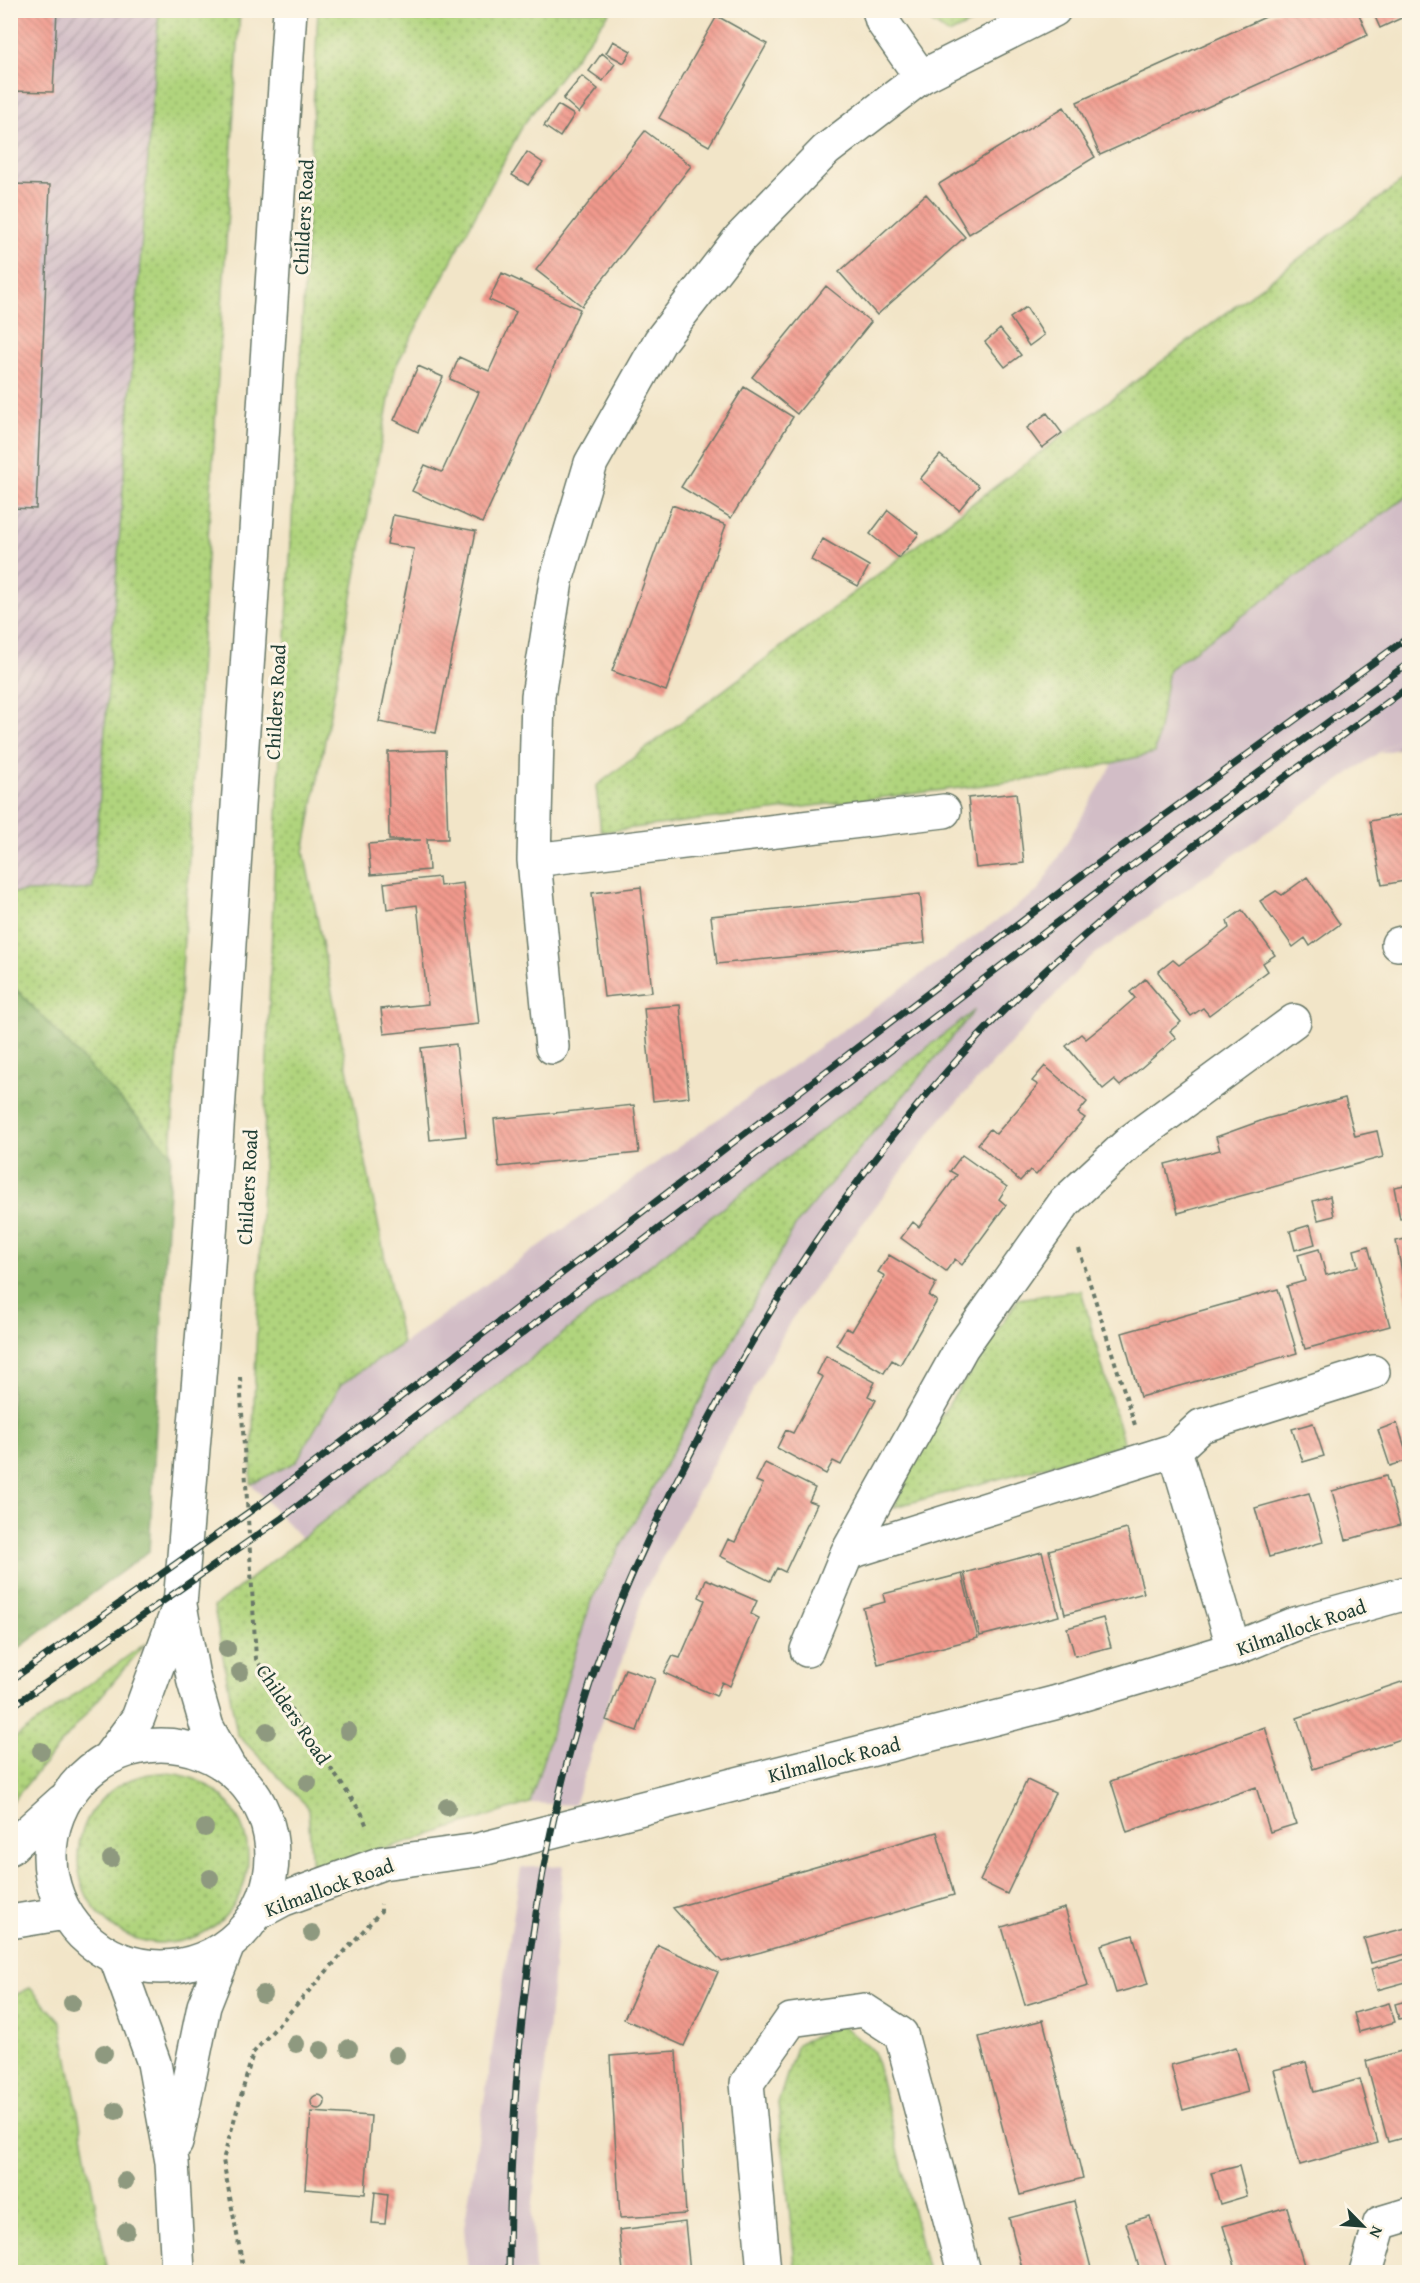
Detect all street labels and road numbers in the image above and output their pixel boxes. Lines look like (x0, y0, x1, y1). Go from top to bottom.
street label: Childers Road (285, 158, 321, 276)
street label: Childers Road (257, 643, 293, 761)
street label: Childers Road (229, 1128, 265, 1246)
street label: Kilmallock Road (1232, 1591, 1370, 1663)
street label: Childers Road (250, 1658, 339, 1770)
street label: Kilmallock Road (765, 1728, 903, 1789)
street label: Kilmallock Road (260, 1850, 398, 1924)

